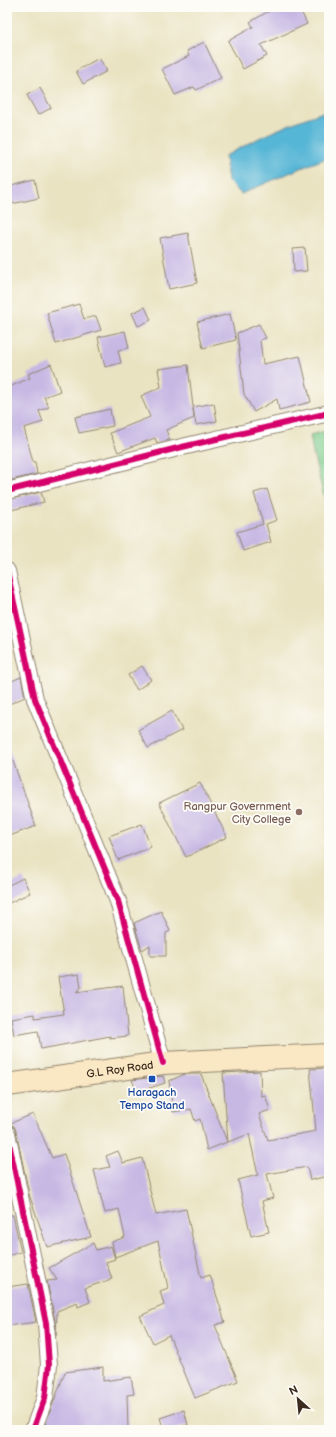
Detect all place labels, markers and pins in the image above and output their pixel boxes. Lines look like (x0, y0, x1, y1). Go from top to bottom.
place label: Rangpur Government City College (184, 800, 292, 826)
marker: Rangpur Government City College (294, 807, 304, 817)
marker: Haragach Tempo Stand (147, 1074, 157, 1084)
place label: Haragach Tempo Stand (120, 1086, 184, 1112)

